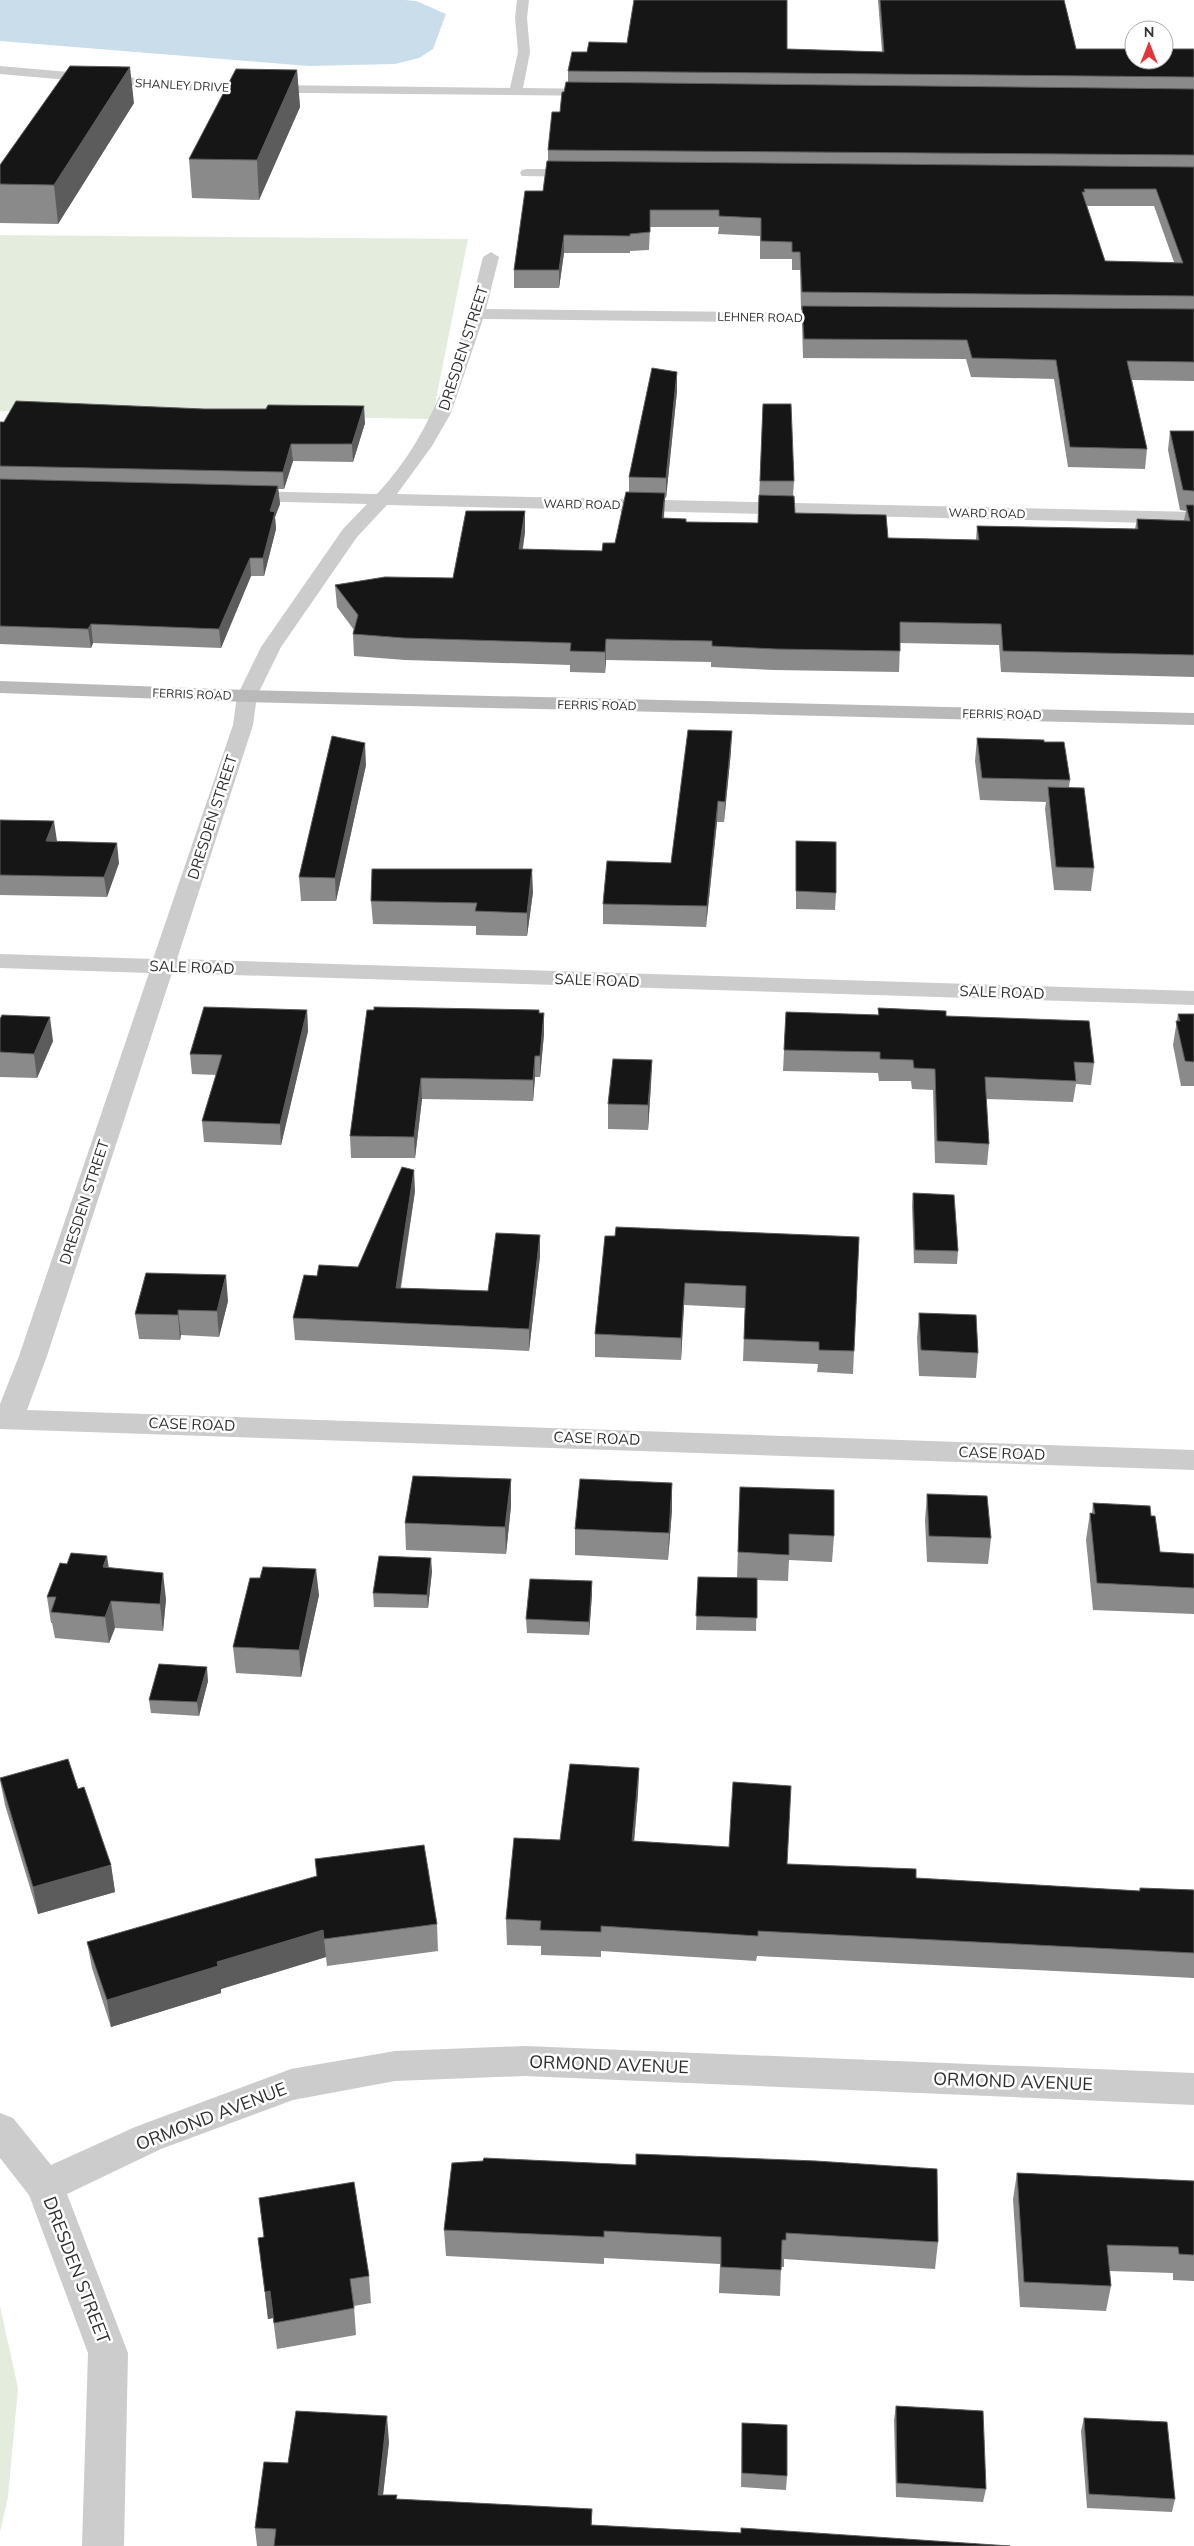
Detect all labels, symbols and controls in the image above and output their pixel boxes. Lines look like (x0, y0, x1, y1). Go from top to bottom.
north arrow (1124, 20, 1174, 70)
text: N (1144, 23, 1154, 41)
street label: SHANLEY DRIVE (135, 75, 229, 95)
street label: DRESDEN STREET (434, 283, 492, 413)
street label: LEHNER ROAD (717, 309, 803, 325)
street label: WARD ROAD (543, 496, 621, 512)
street label: WARD ROAD (948, 505, 1026, 521)
street label: FERRIS ROAD (152, 685, 232, 703)
street label: FERRIS ROAD (557, 697, 637, 713)
street label: FERRIS ROAD (962, 706, 1042, 722)
street label: DRESDEN STREET (183, 752, 241, 882)
street label: SALE ROAD (149, 956, 235, 978)
street label: SALE ROAD (554, 969, 640, 991)
street label: SALE ROAD (959, 981, 1045, 1003)
street label: DRESDEN STREET (55, 1137, 113, 1267)
street label: CASE ROAD (148, 1413, 236, 1435)
street label: CASE ROAD (553, 1427, 641, 1449)
street label: CASE ROAD (958, 1442, 1046, 1464)
street label: ORMOND AVENUE (529, 2050, 689, 2078)
street label: ORMOND AVENUE (933, 2067, 1093, 2095)
street label: ORMOND AVENUE (132, 2077, 290, 2155)
street label: DRESDEN STREET (38, 2193, 116, 2347)

